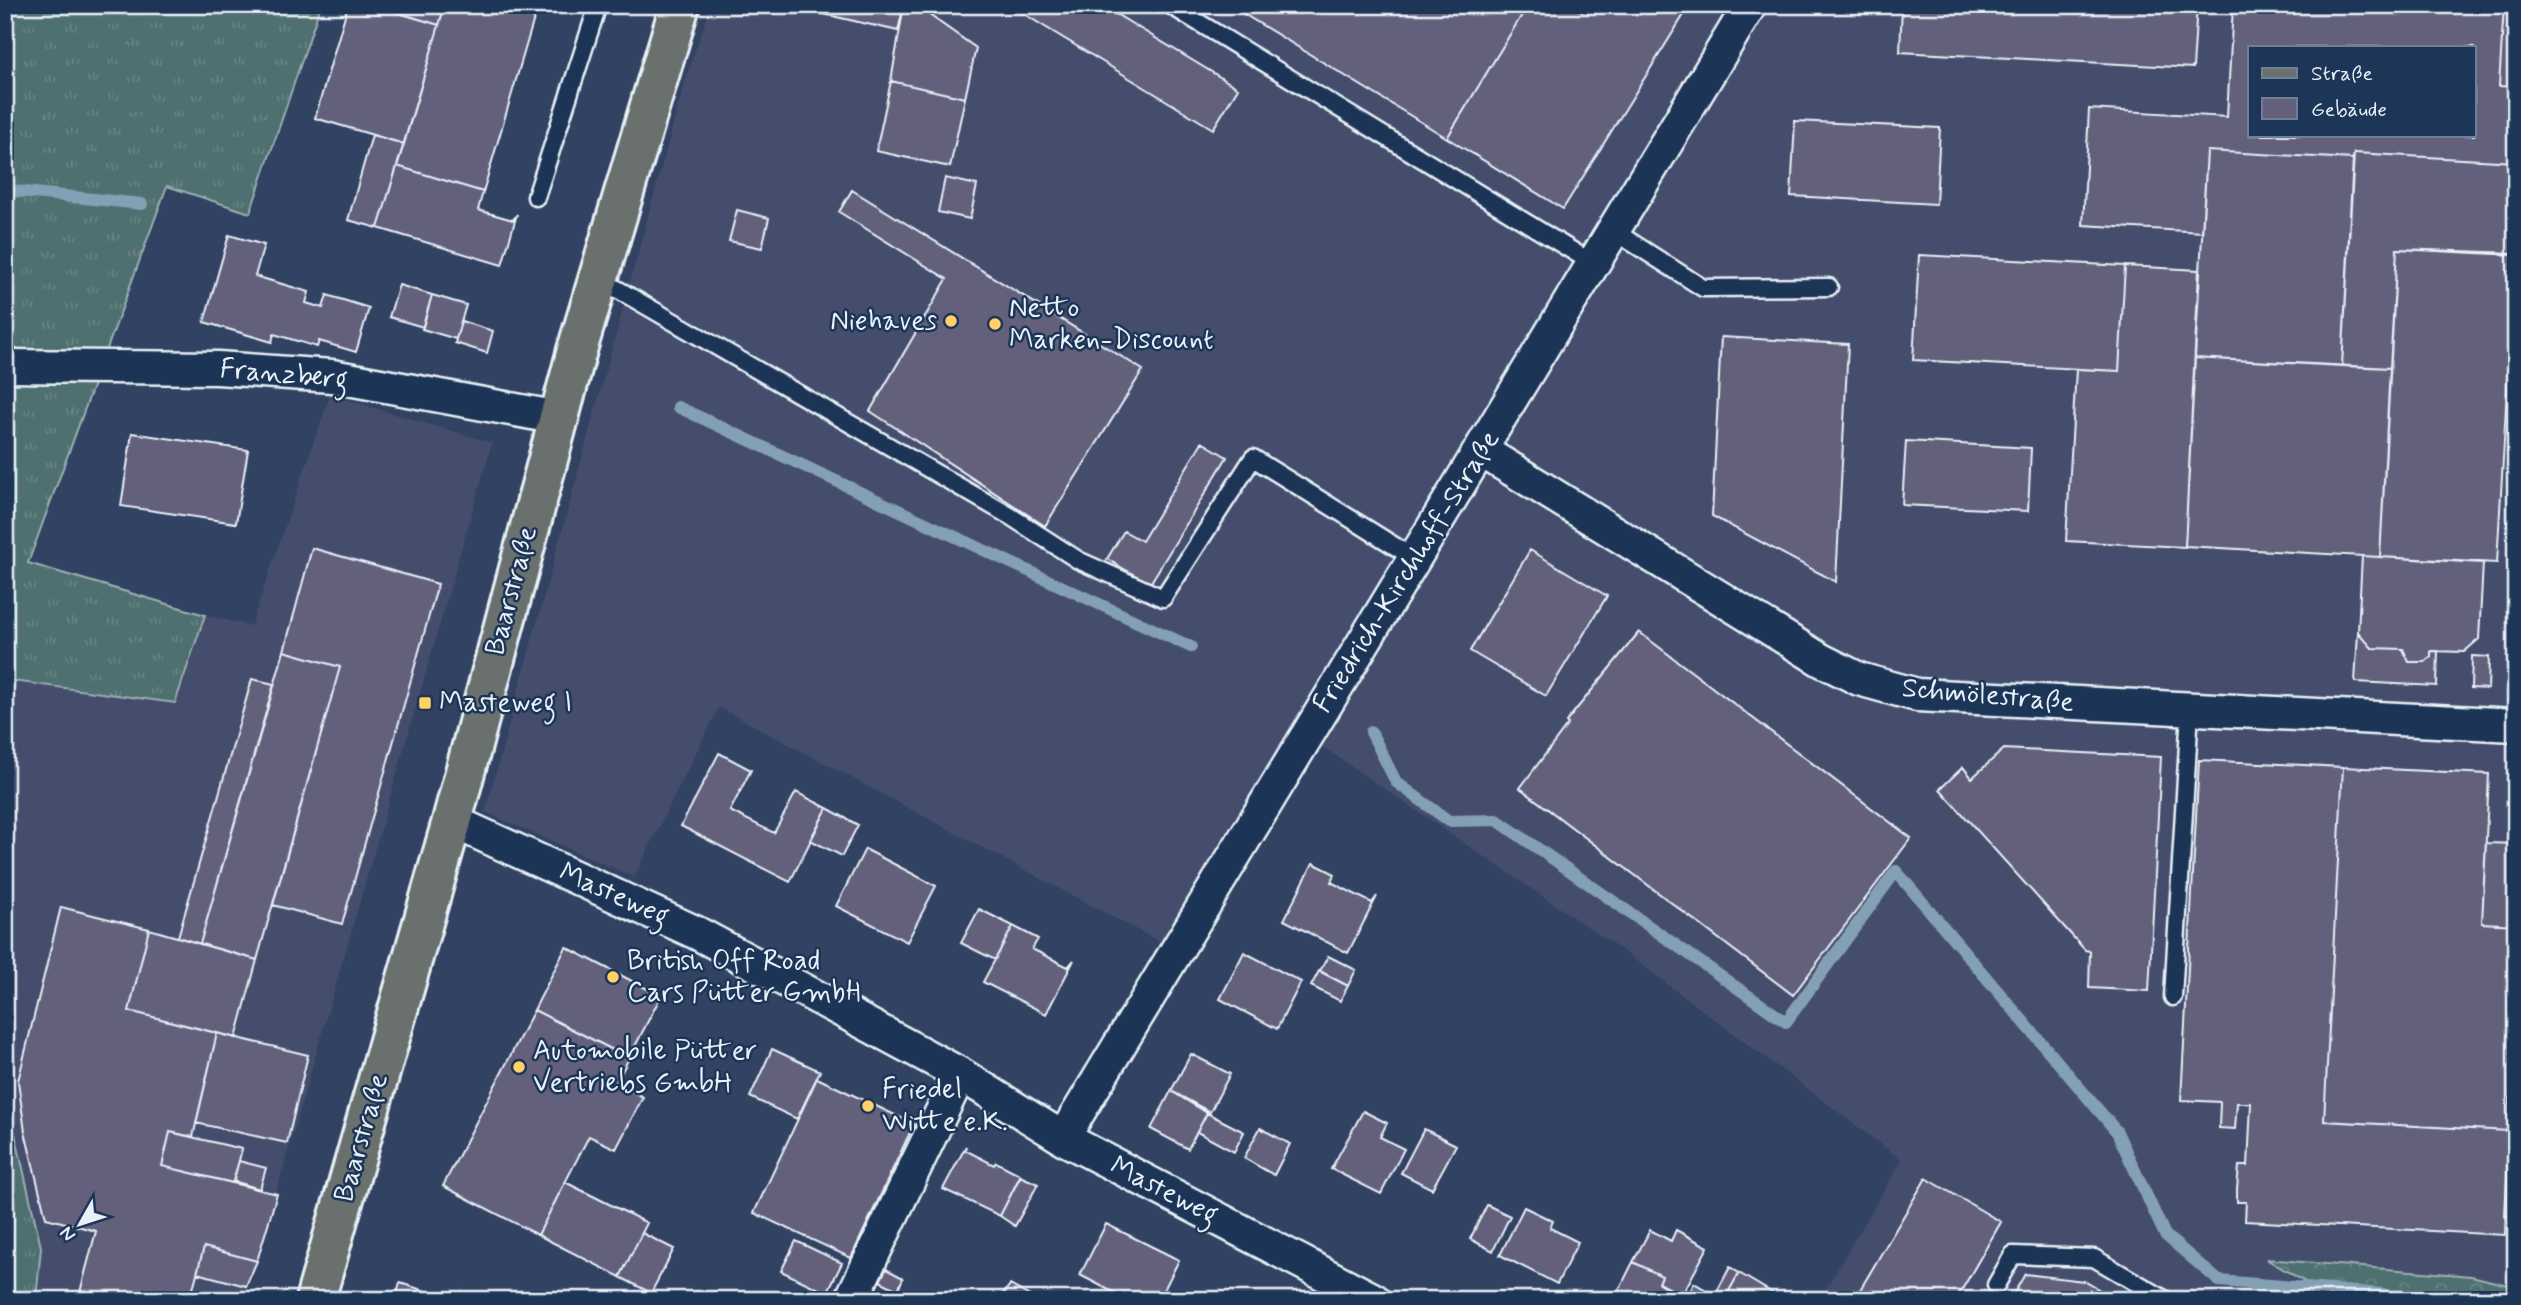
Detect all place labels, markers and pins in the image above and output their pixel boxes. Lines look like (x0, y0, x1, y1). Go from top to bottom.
place label: Netto Marken-Discount (1009, 290, 1214, 359)
place label: Niehaves (830, 303, 937, 340)
marker: Niehaves (943, 313, 959, 329)
marker: Netto Marken-Discount (987, 316, 1003, 332)
place label: Masteweg I (439, 685, 572, 725)
marker: Masteweg I (417, 695, 433, 711)
place label: British Off Road Cars Pütter GmbH (627, 943, 861, 1012)
marker: British Off Road Cars Pütter GmbH (605, 969, 621, 985)
place label: Automobile Pütter Vertriebs GmbH (533, 1033, 757, 1102)
marker: Automobile Pütter Vertriebs GmbH (511, 1059, 527, 1075)
place label: Friedel Witte e.K. (882, 1072, 1008, 1141)
marker: Friedel Witte e.K. (860, 1098, 876, 1114)

